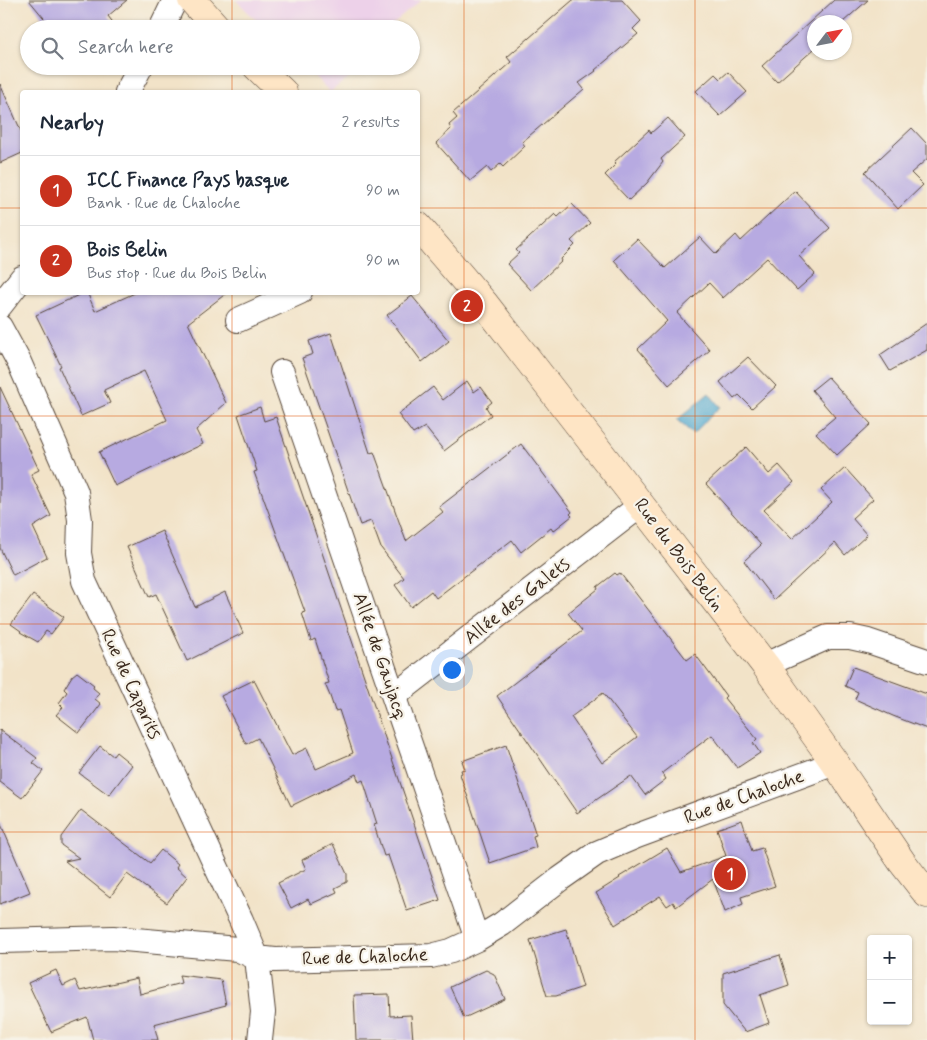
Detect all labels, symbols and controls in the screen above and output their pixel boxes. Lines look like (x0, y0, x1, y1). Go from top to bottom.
north arrow (807, 15, 852, 60)
search box (20, 20, 420, 75)
icon: search (38, 34, 66, 62)
text: Search here (78, 35, 174, 60)
text: Nearby (40, 109, 104, 137)
text: 2 results (342, 112, 400, 133)
text: ICC Finance Pays basque (87, 168, 289, 193)
text: 1 (52, 180, 60, 201)
text: 90 m (366, 180, 400, 201)
text: Bank · Rue de Chaloche (87, 193, 241, 214)
text: Bois Belin (87, 238, 167, 263)
text: 2 (52, 250, 60, 271)
text: 90 m (366, 250, 400, 271)
text: Bus stop · Rue du Bois Belin (87, 263, 267, 284)
pin: 2 (451, 287, 483, 325)
street label: Rue du Bois Belin (628, 493, 730, 617)
street label: Allée des Galets (459, 552, 575, 650)
street label: Allée de Gaujacq (346, 589, 413, 723)
street label: Rue de Caparits (95, 625, 167, 743)
your location (439, 657, 465, 683)
street label: Rue de Chaloche (681, 764, 807, 830)
pin: 1 (714, 855, 746, 893)
map controls (867, 935, 912, 1025)
button: + (867, 935, 912, 980)
street label: Rue de Chaloche (302, 942, 428, 972)
button: − (867, 980, 912, 1025)

